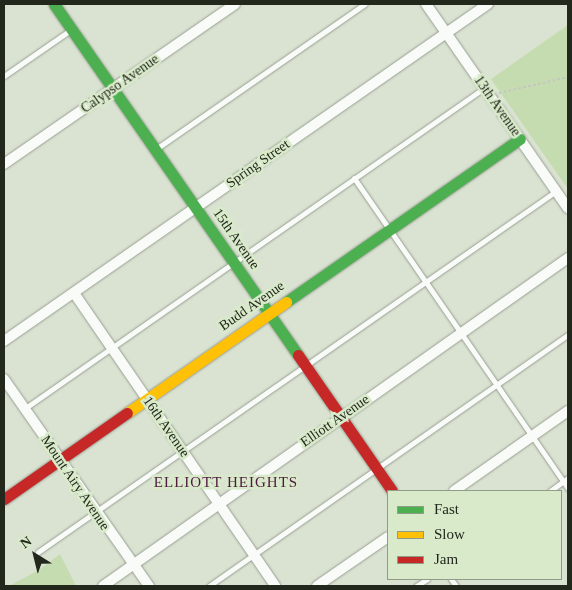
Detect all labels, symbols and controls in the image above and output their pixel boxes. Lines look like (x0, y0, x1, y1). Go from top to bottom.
street label: Calypso Avenue (78, 51, 162, 117)
street label: 13th Avenue (470, 72, 524, 140)
street label: Spring Street (223, 136, 293, 192)
street label: 15th Avenue (209, 205, 263, 273)
street label: Budd Avenue (216, 277, 288, 335)
street label: Elliott Avenue (297, 391, 373, 451)
street label: 16th Avenue (139, 393, 193, 461)
street label: Mount Airy Avenue (37, 432, 113, 534)
district label: ELLIOTT HEIGHTS (152, 474, 300, 492)
legend (387, 490, 562, 580)
text: Fast (434, 501, 459, 517)
text: Slow (434, 526, 465, 542)
north arrow (10, 530, 60, 580)
text: N (17, 533, 34, 552)
text: Jam (434, 551, 458, 567)

